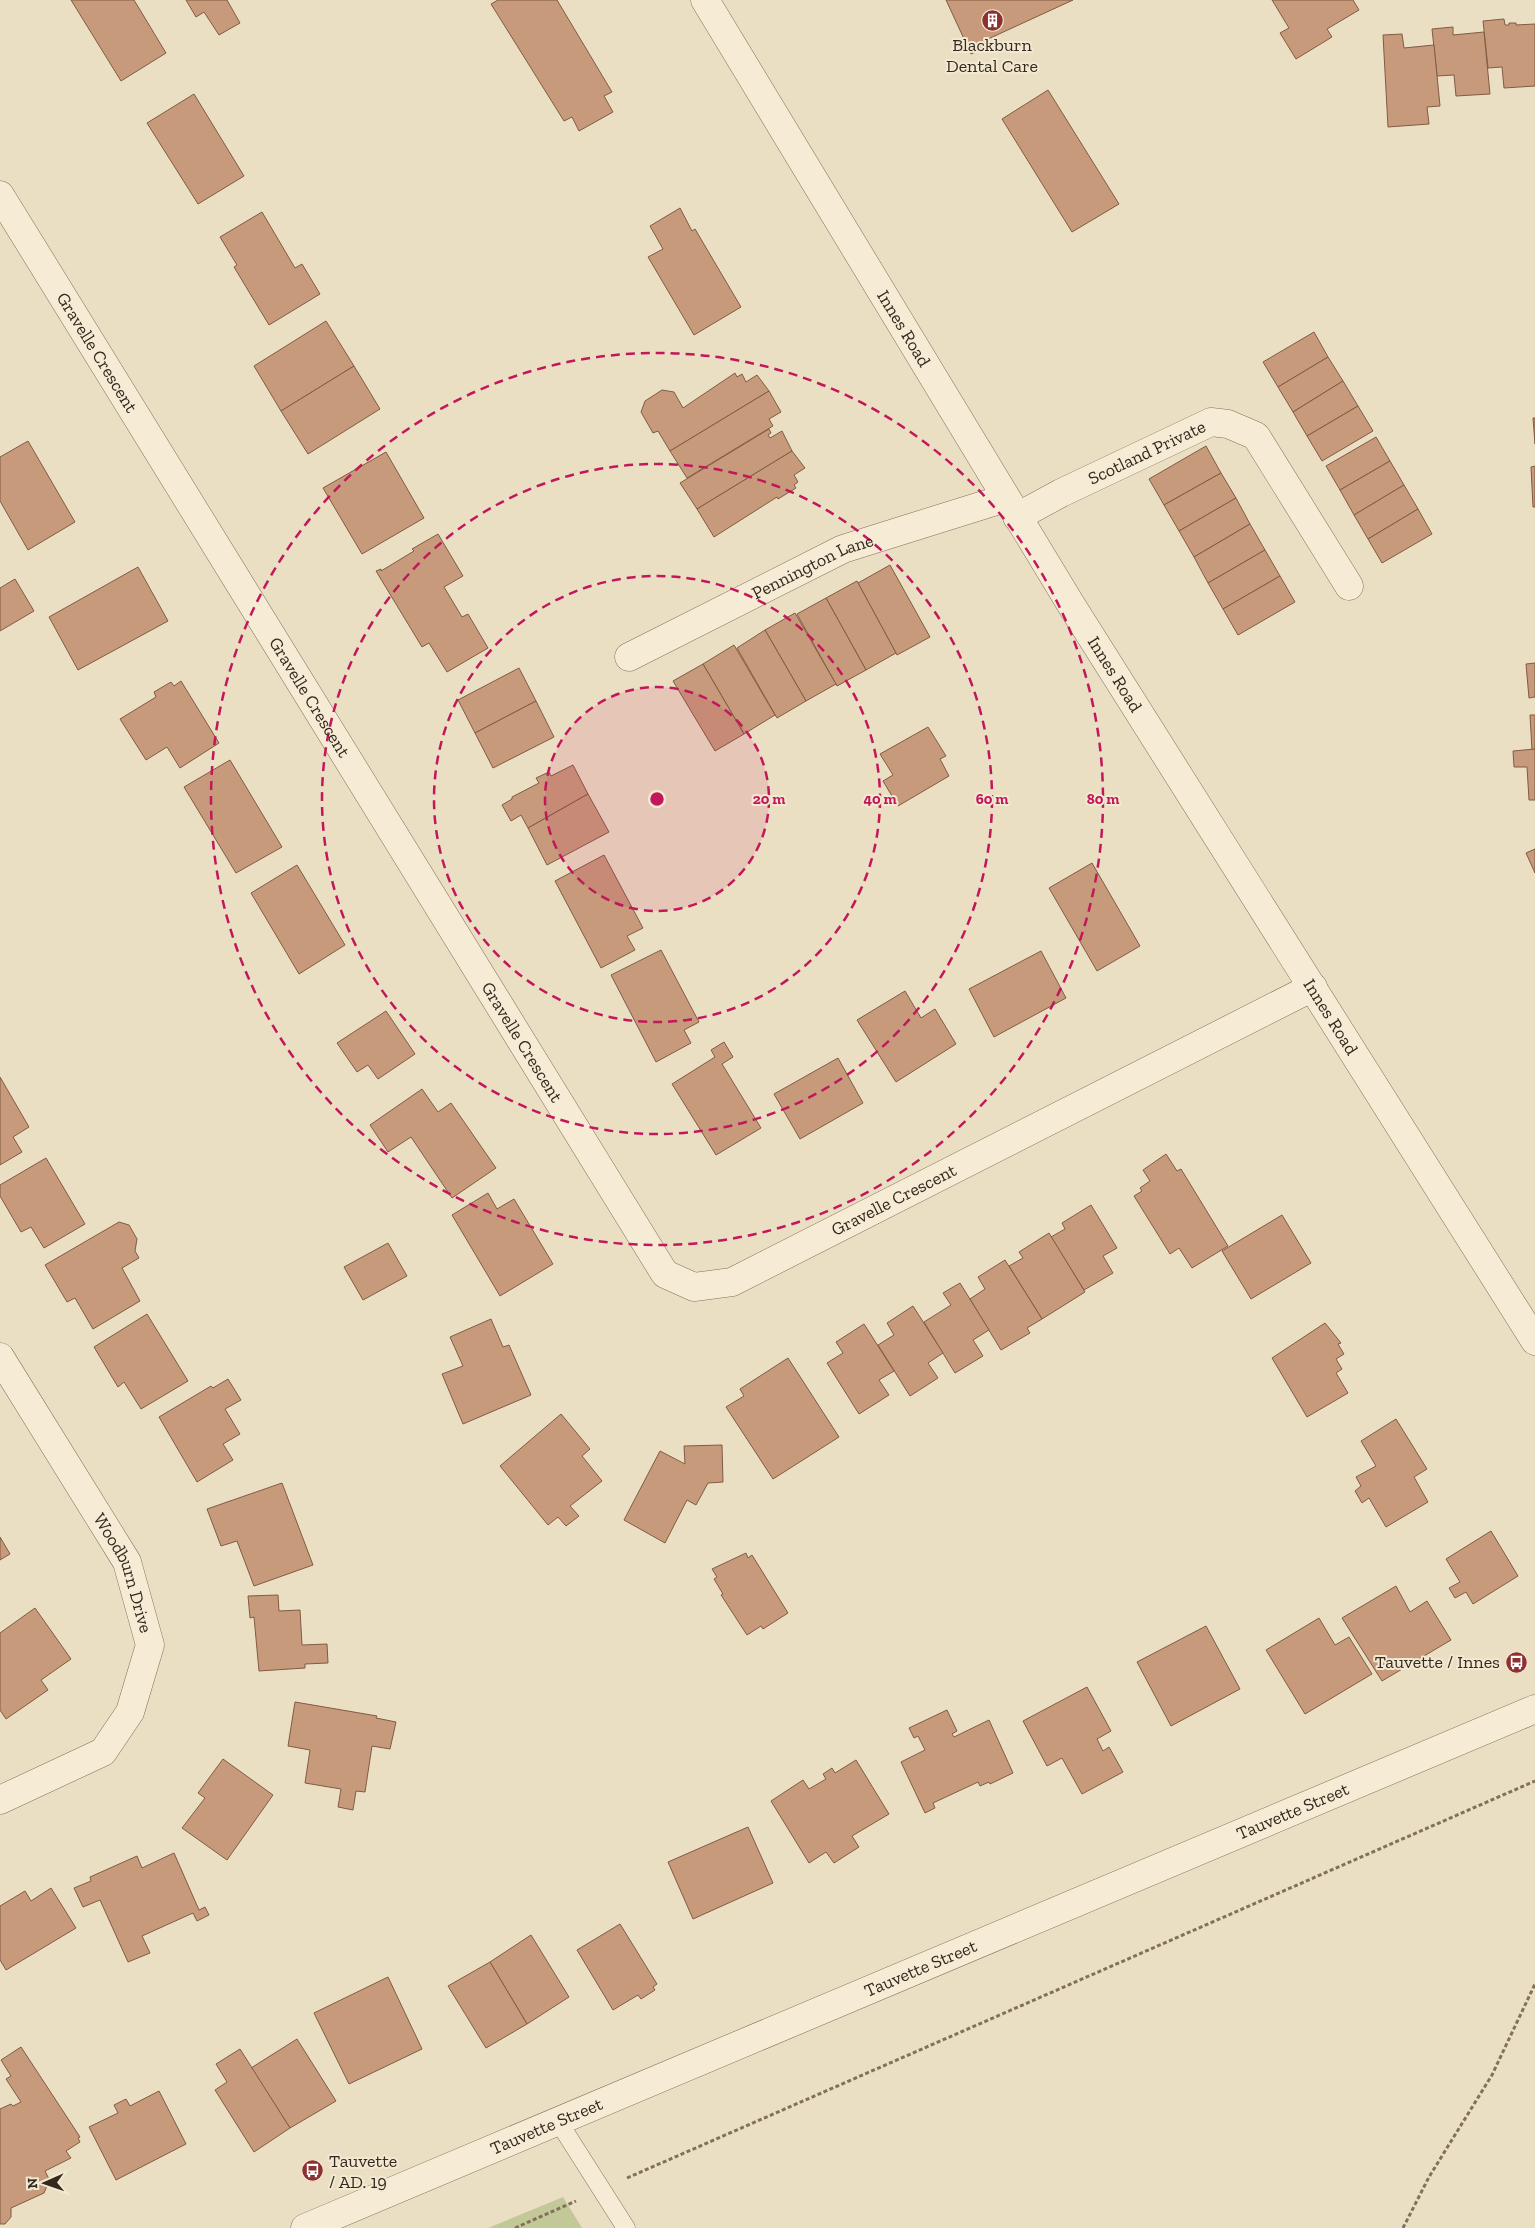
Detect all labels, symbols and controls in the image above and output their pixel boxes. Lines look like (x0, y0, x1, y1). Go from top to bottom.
building icon: Blackburn Dental Care (980, 8, 1004, 32)
place label: Blackburn Dental Care (946, 34, 1038, 77)
street label: Innes Road (872, 286, 935, 371)
street label: Gravelle Crescent (52, 288, 143, 417)
street label: Scotland Private (1084, 415, 1209, 490)
street label: Pennington Lane (748, 529, 876, 604)
street label: Innes Road (1083, 632, 1147, 716)
street label: Gravelle Crescent (264, 633, 355, 762)
centre of rings (648, 790, 666, 808)
text: 20 m (753, 790, 785, 808)
text: 40 m (863, 790, 897, 808)
text: 60 m (976, 790, 1008, 808)
text: 80 m (1087, 790, 1119, 808)
street label: Innes Road (1299, 975, 1363, 1059)
street label: Gravelle Crescent (477, 978, 568, 1106)
street label: Gravelle Crescent (828, 1159, 960, 1241)
street label: Woodburn Drive (88, 1509, 157, 1635)
bus stop icon: Tauvette / Innes (1504, 1650, 1528, 1674)
place label: Tauvette / Innes (1375, 1651, 1500, 1673)
street label: Tauvette Street (1233, 1778, 1353, 1845)
street label: Tauvette Street (861, 1935, 980, 2002)
street label: Tauvette Street (487, 2093, 606, 2160)
place label: Tauvette / AD. 19 (329, 2150, 397, 2193)
north arrow (20, 2158, 70, 2208)
bus stop icon: Tauvette / AD. 19 (301, 2159, 325, 2183)
text: N (24, 2177, 41, 2189)

